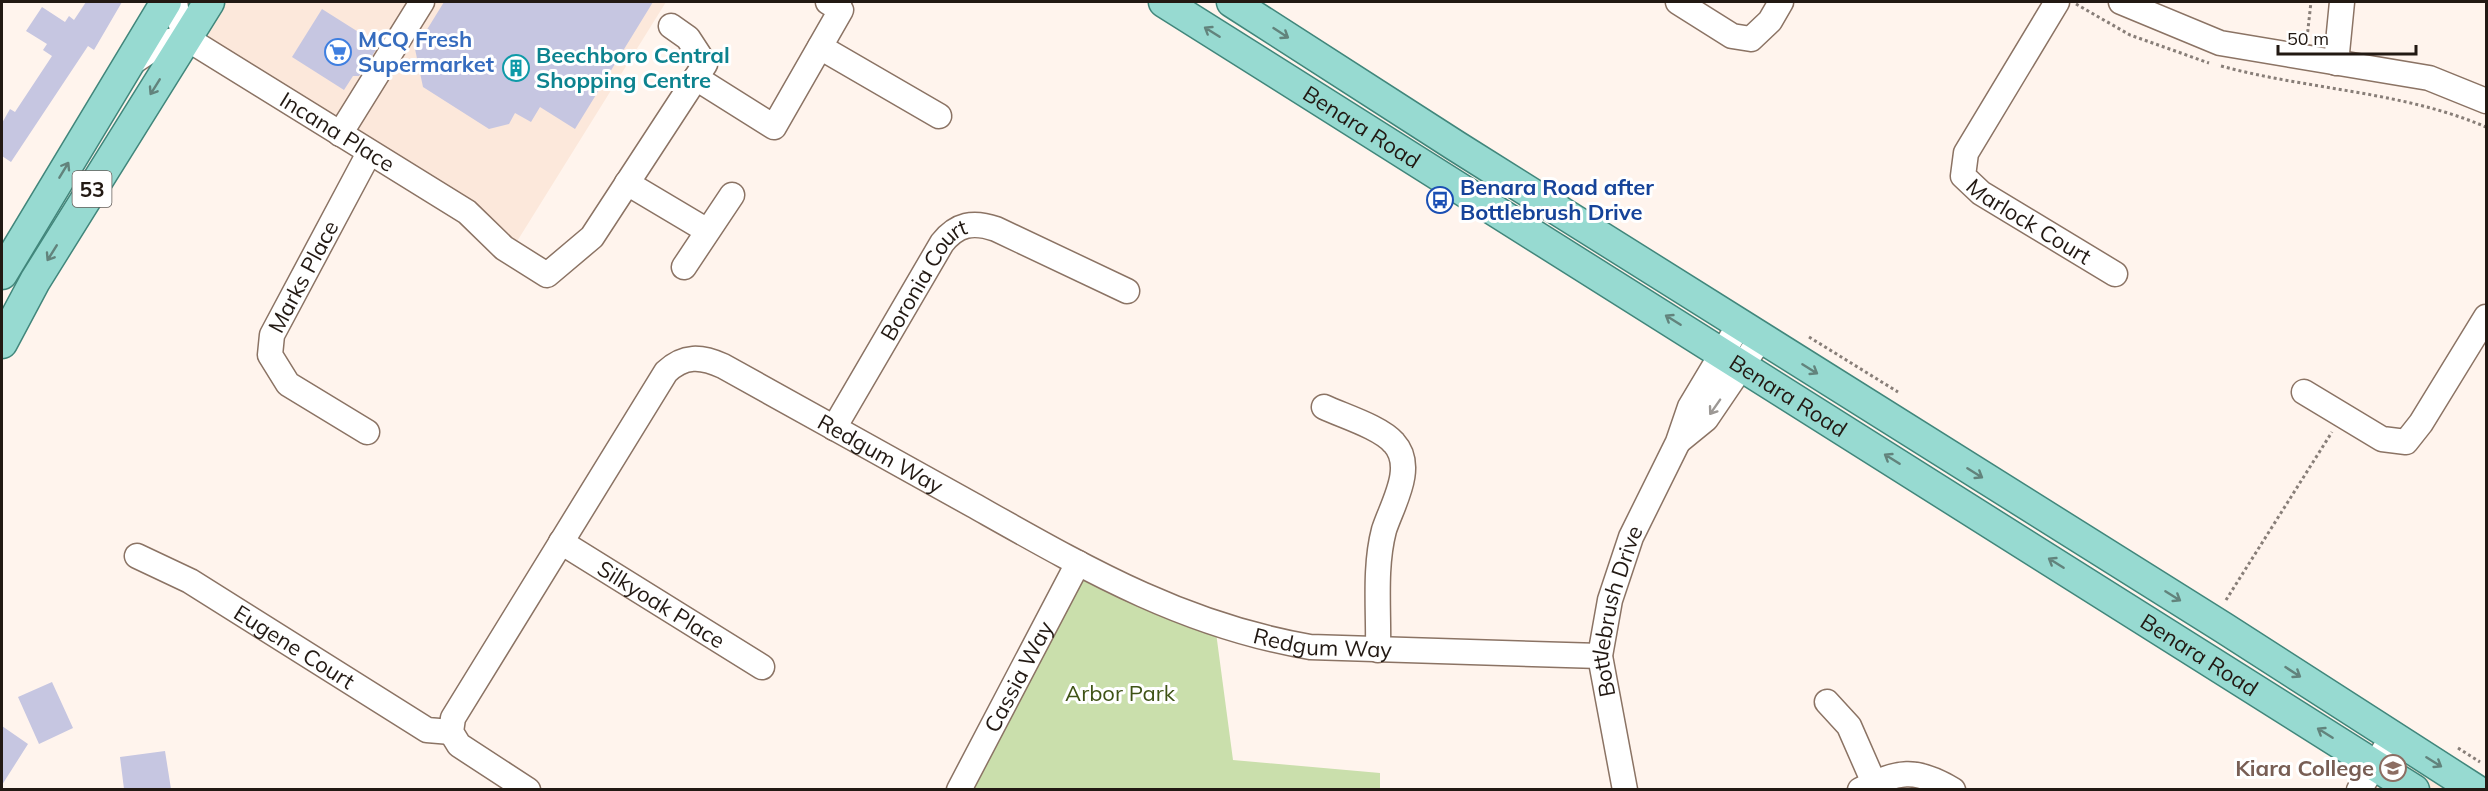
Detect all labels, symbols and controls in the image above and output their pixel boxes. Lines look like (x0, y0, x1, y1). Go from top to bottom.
scale bar (2278, 18, 2416, 56)
place label: MCQ Fresh Supermarket (358, 25, 494, 78)
one-way arrow (1204, 25, 1221, 37)
one-way arrow (1273, 27, 1290, 40)
text: 50 m (2287, 27, 2329, 50)
supermarket icon: MCQ Fresh Supermarket (323, 37, 353, 67)
place label: Beechboro Central Shopping Centre (536, 41, 730, 94)
building icon: Beechboro Central Shopping Centre (501, 53, 531, 83)
one-way arrow (149, 79, 162, 96)
street label: Benara Road (1298, 79, 1426, 174)
street label: Incana Place (275, 86, 400, 178)
one-way arrow (59, 162, 71, 179)
road number: 53 (72, 171, 112, 207)
street label: Marlock Court (1960, 172, 2097, 271)
place label: Benara Road after Bottlebrush Drive (1460, 173, 1654, 226)
bus stop icon: Benara Road after Bottlebrush Drive (1425, 185, 1455, 215)
street label: Boronia Court (874, 212, 971, 346)
street label: Marks Place (262, 215, 345, 337)
one-way arrow (46, 244, 58, 261)
one-way arrow (1664, 314, 1681, 327)
street label: Benara Road (1724, 348, 1852, 443)
one-way arrow (1801, 364, 1818, 376)
one-way arrow (1709, 398, 1721, 415)
street label: Redgum Way (813, 407, 948, 500)
one-way arrow (1884, 453, 1900, 465)
one-way arrow (1966, 468, 1983, 480)
street label: Bottlebrush Drive (1586, 520, 1649, 699)
street label: Silkyoak Place (592, 554, 730, 654)
one-way arrow (2048, 557, 2065, 569)
one-way arrow (2164, 591, 2181, 603)
street label: Eugene Court (229, 598, 360, 695)
street label: Benara Road (2135, 607, 2264, 702)
street label: Cassia Way (978, 616, 1059, 737)
street label: Redgum Way (1251, 621, 1393, 664)
one-way arrow (2285, 666, 2301, 678)
park label: Arbor Park (1065, 679, 1176, 707)
one-way arrow (2317, 727, 2334, 739)
school or university icon: Kiara College (2378, 753, 2408, 783)
place label: Kiara College (2235, 754, 2374, 782)
one-way arrow (2426, 756, 2443, 769)

